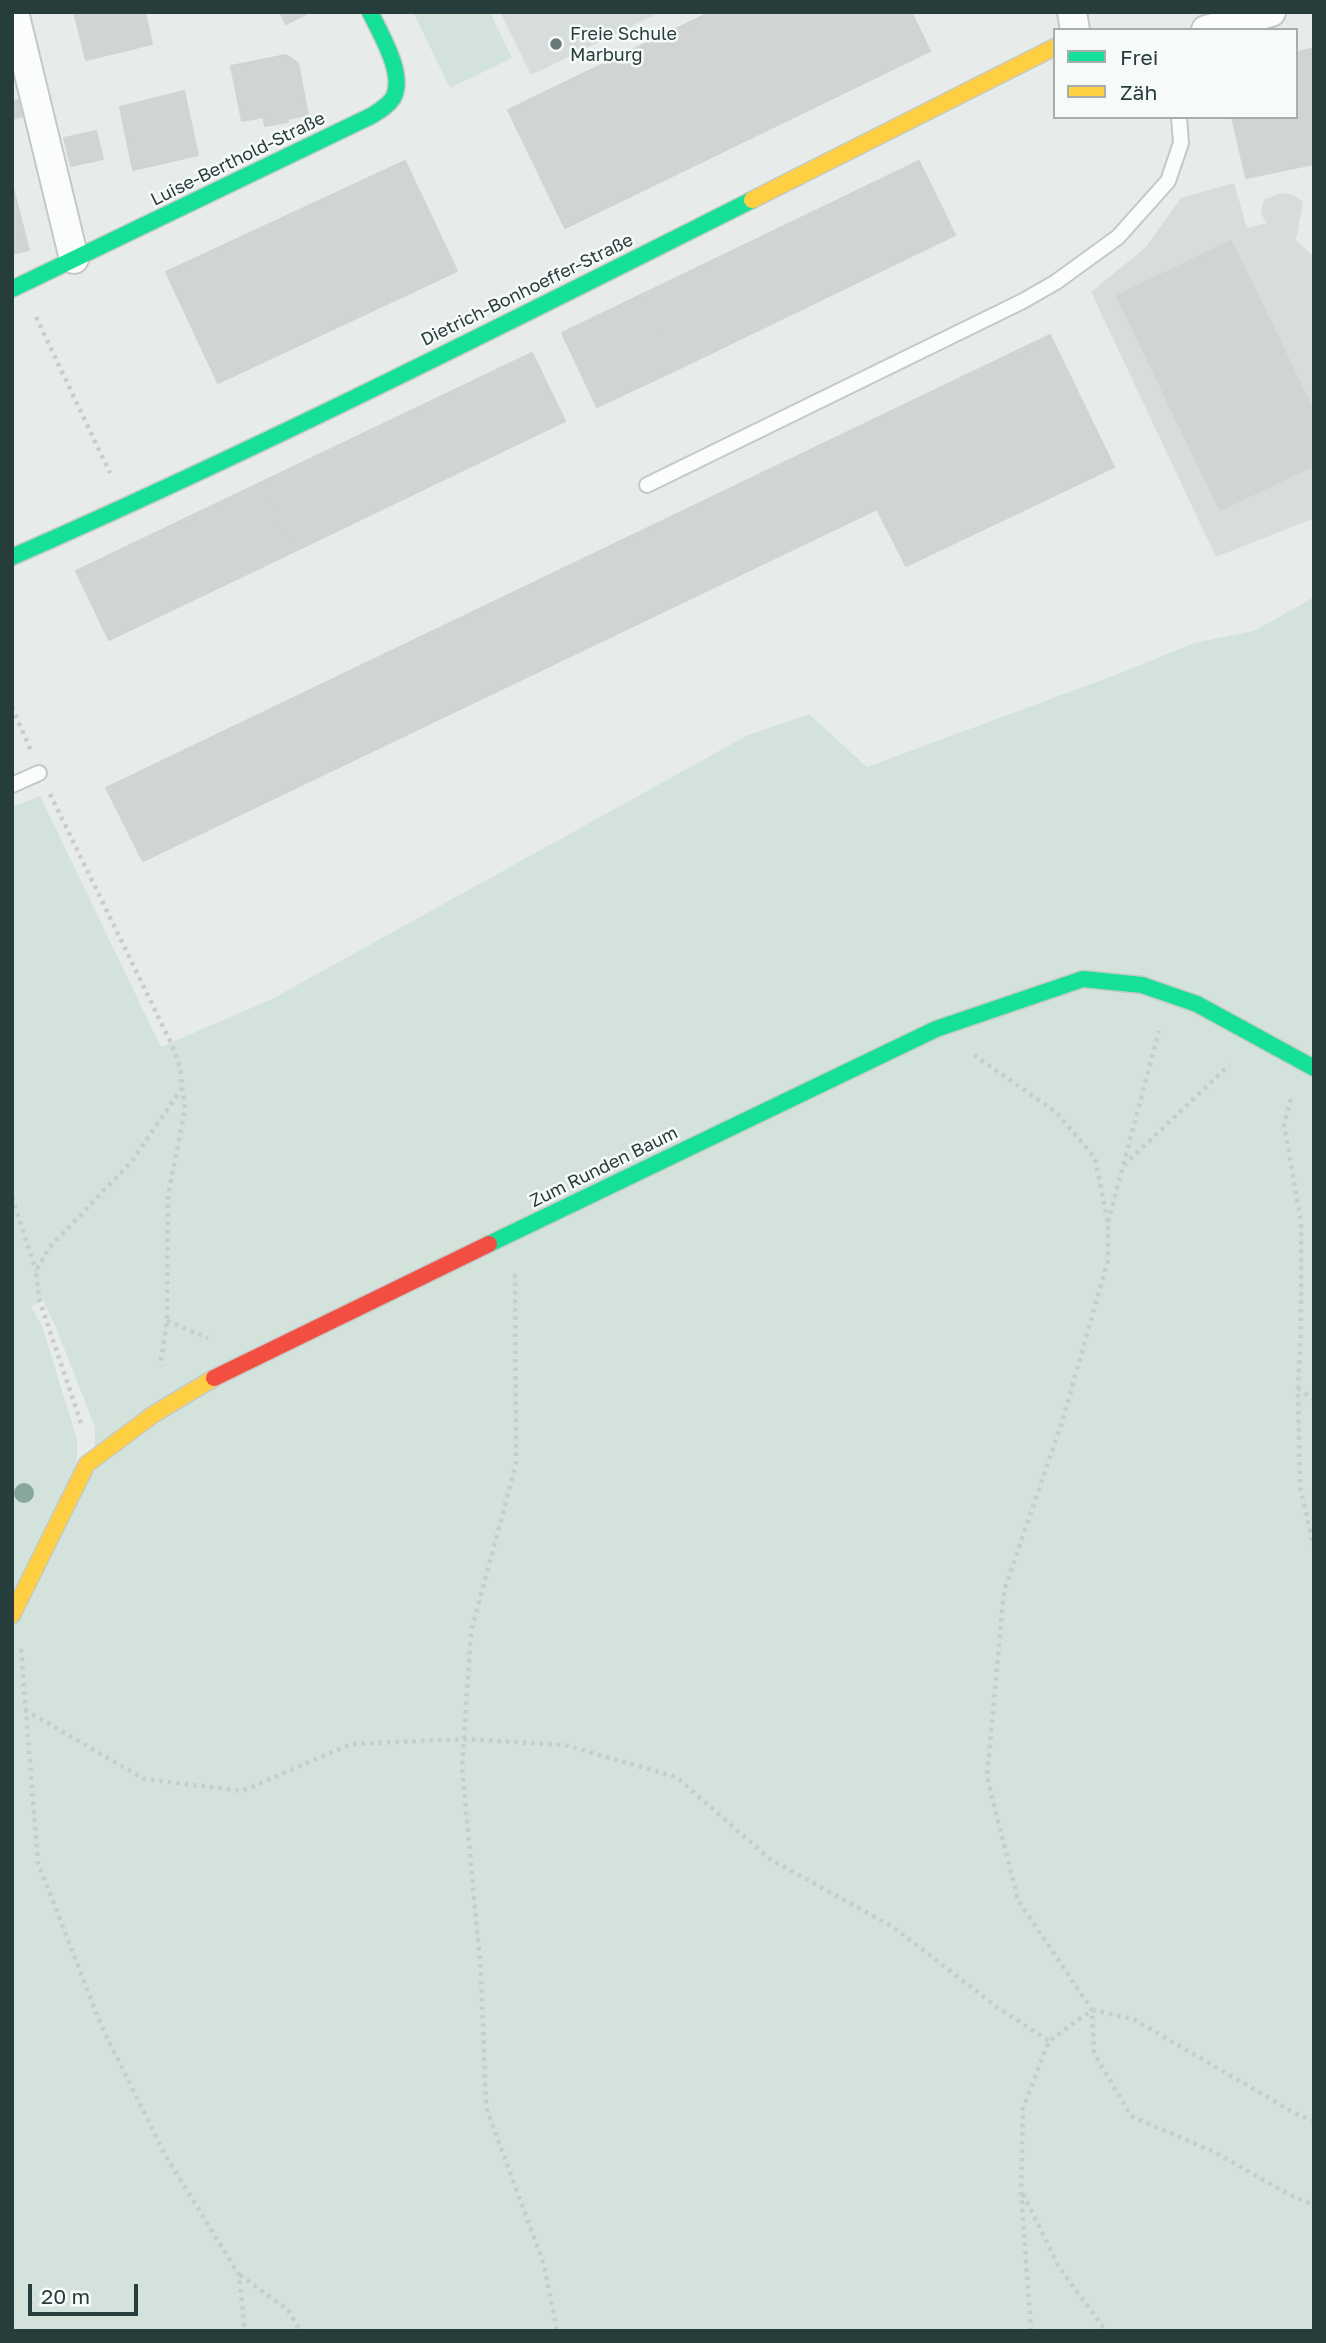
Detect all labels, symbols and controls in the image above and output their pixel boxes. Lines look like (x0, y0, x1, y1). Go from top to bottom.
place label: Freie Schule Marburg (570, 23, 677, 66)
legend (1053, 28, 1298, 119)
marker: Freie Schule Marburg (548, 36, 564, 52)
text: Frei (1120, 44, 1158, 70)
text: Zäh (1120, 79, 1157, 105)
street label: Luise-Berthold-Straße (147, 107, 329, 211)
street label: Dietrich-Bonhoeffer-Straße (417, 229, 637, 351)
street label: Zum Runden Baum (527, 1122, 681, 1212)
scale bar (32, 2270, 142, 2314)
text: 20 m (41, 2283, 90, 2309)

